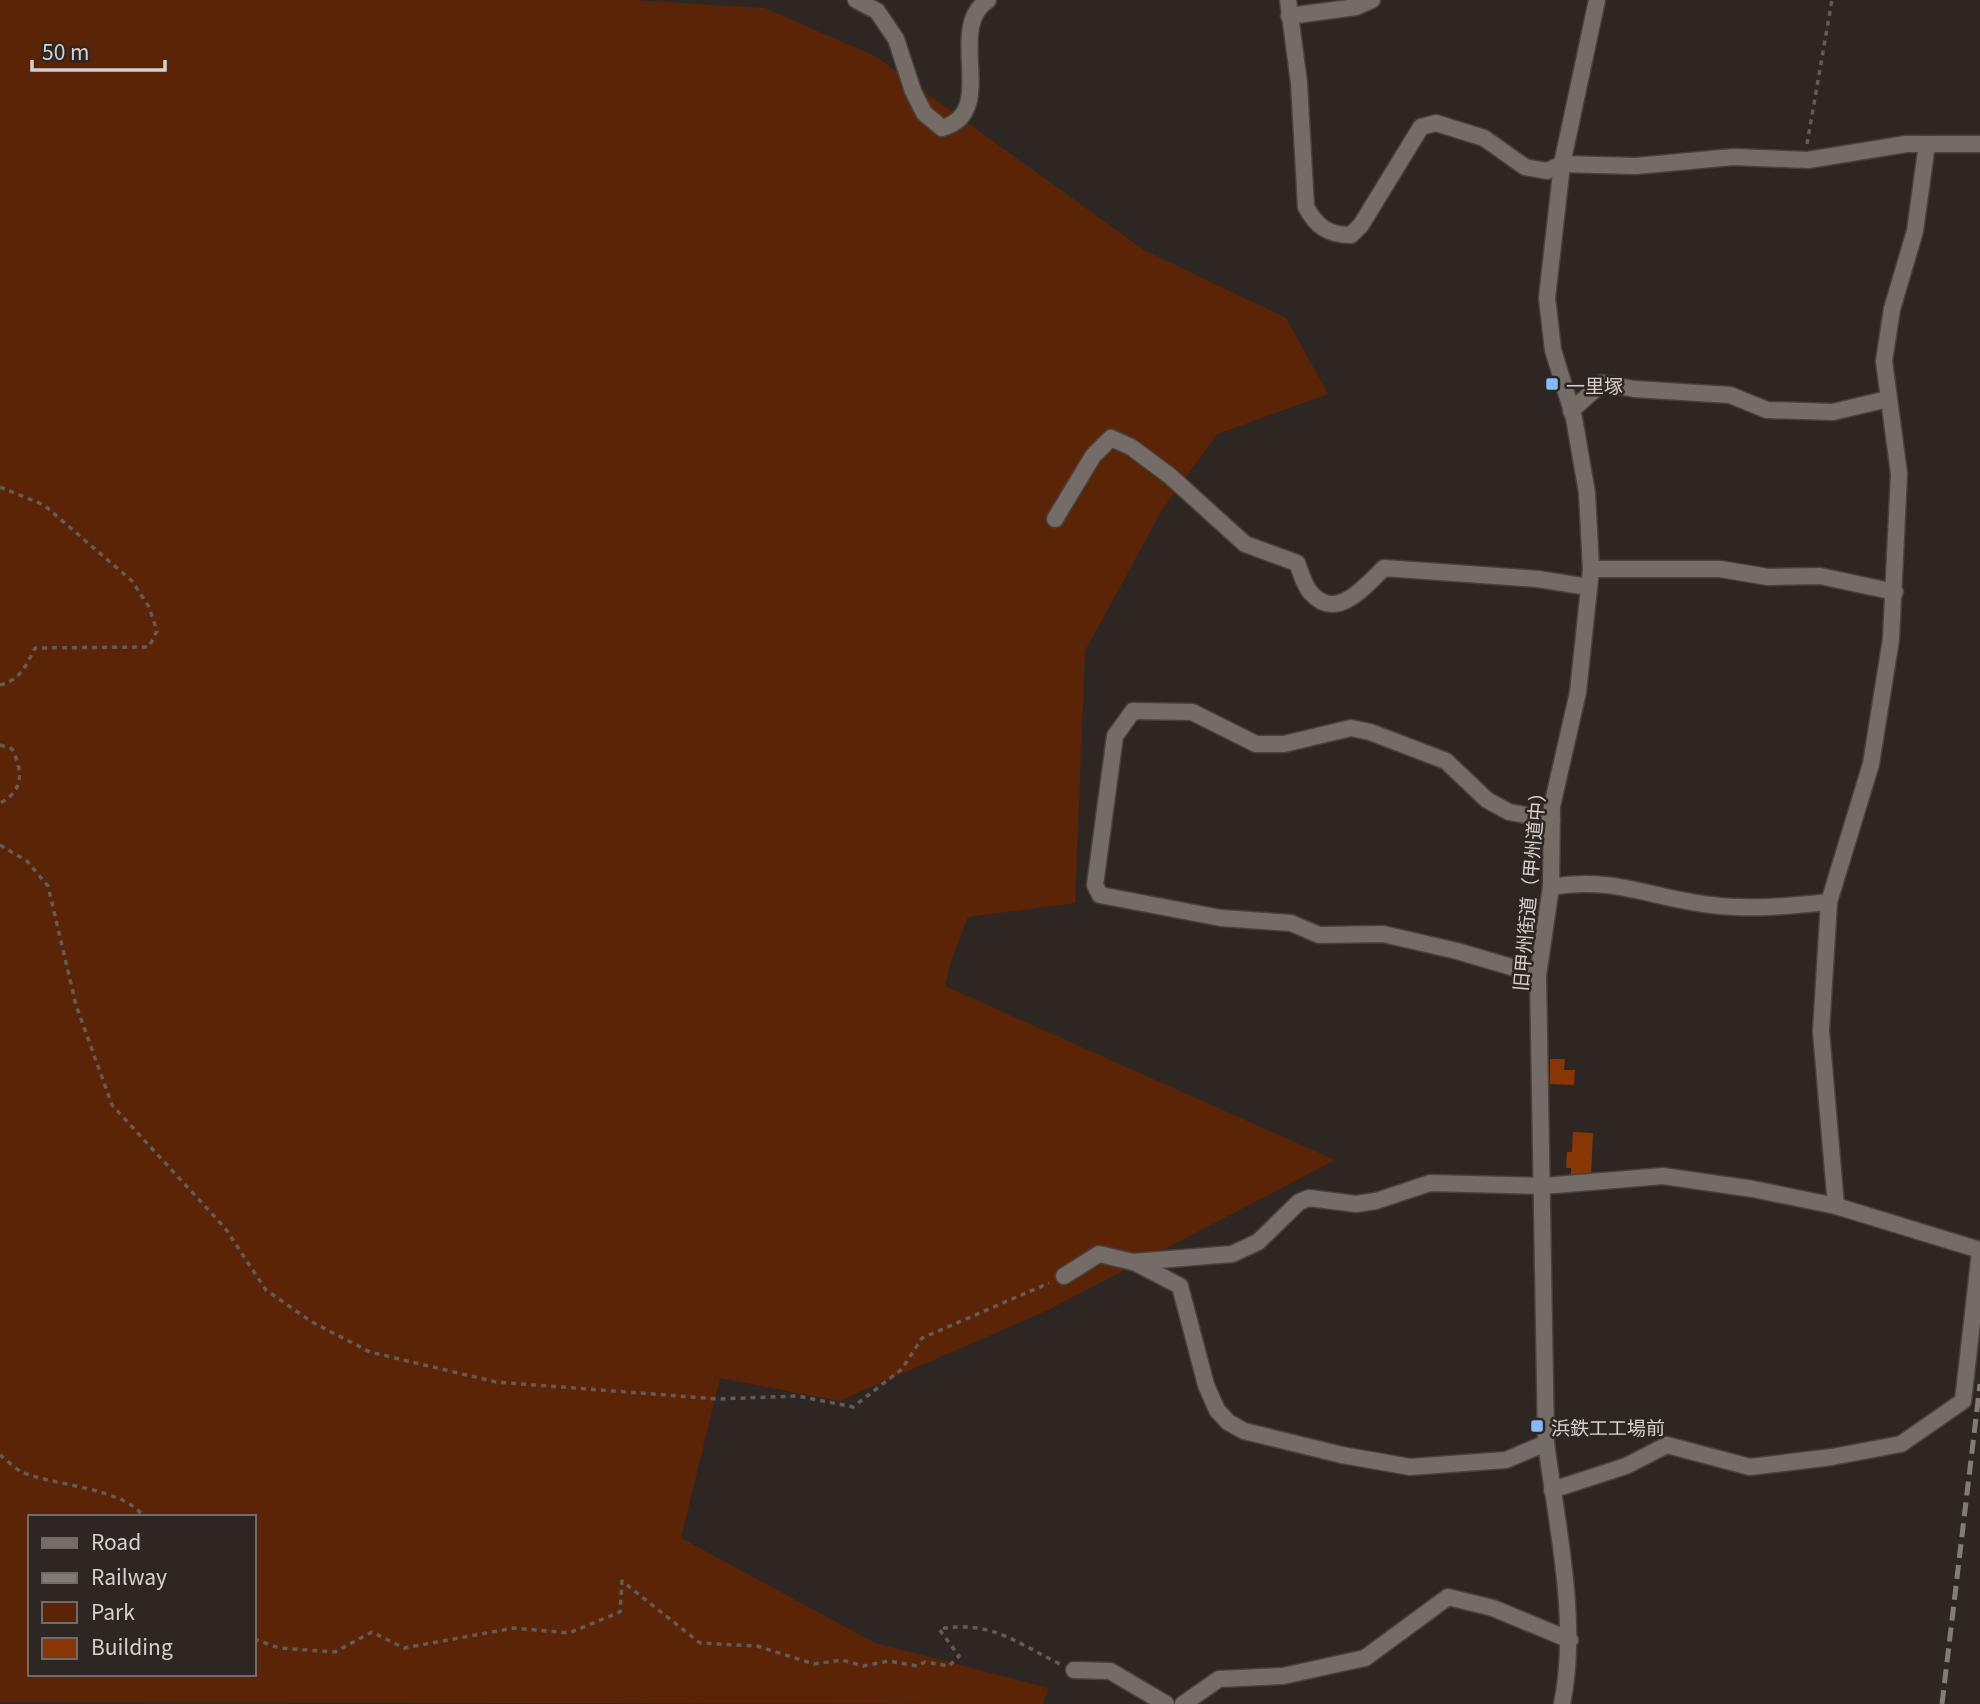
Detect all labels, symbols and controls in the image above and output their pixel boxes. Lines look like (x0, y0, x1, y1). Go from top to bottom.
scale bar (32, 28, 164, 72)
text: 50 m (42, 36, 89, 66)
place label: 一里塚 (1566, 371, 1623, 398)
marker: 一里塚 (1544, 376, 1560, 392)
street label: 旧甲州街道（甲州道中） (1505, 782, 1551, 992)
place label: 浜鉄工工場前 (1551, 1413, 1665, 1440)
marker: 浜鉄工工場前 (1529, 1418, 1545, 1434)
legend (28, 1515, 256, 1676)
text: Road (91, 1526, 141, 1556)
text: Railway (91, 1561, 167, 1591)
text: Park (91, 1596, 135, 1626)
text: Building (91, 1631, 173, 1661)

